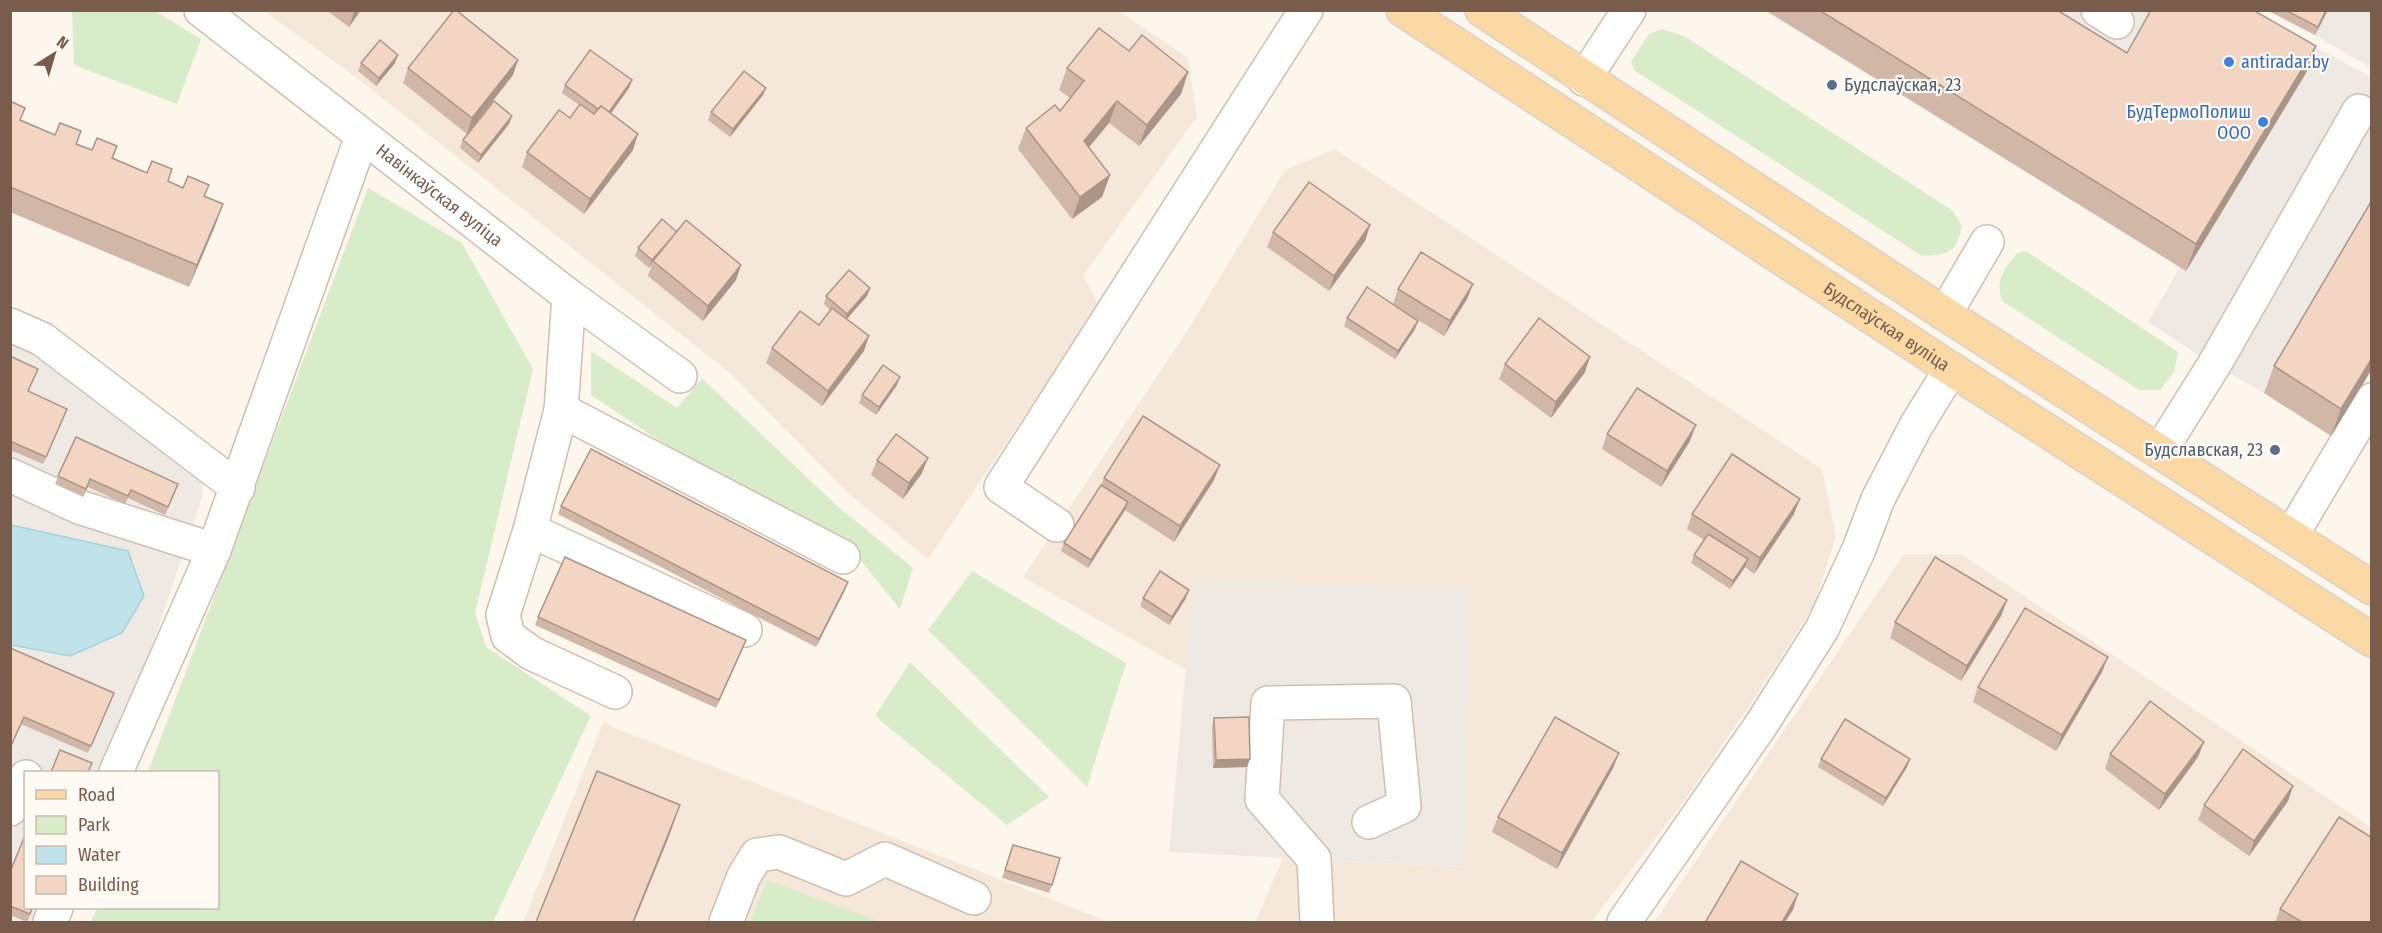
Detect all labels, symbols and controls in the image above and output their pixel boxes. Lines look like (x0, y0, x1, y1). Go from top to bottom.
north arrow (24, 24, 84, 84)
text: N (53, 32, 72, 53)
place label: antiradar.by (2241, 51, 2329, 73)
marker: antiradar.by (2222, 55, 2236, 69)
place label: Будслаўская, 23 (1844, 74, 1961, 96)
marker: Будслаўская, 23 (1825, 78, 1839, 92)
place label: БудТермоПолиш ООО (2127, 101, 2251, 144)
marker: БудТермоПолиш ООО (2256, 115, 2270, 129)
street label: Навінкаўская вуліца (372, 139, 507, 251)
street label: Будслаўская вуліца (1819, 277, 1954, 376)
place label: Будславская, 23 (2144, 439, 2263, 461)
marker: Будславская, 23 (2268, 443, 2282, 457)
legend (24, 771, 219, 909)
text: Road (78, 784, 115, 806)
text: Park (78, 814, 111, 836)
text: Water (78, 844, 121, 866)
text: Building (78, 874, 139, 896)

